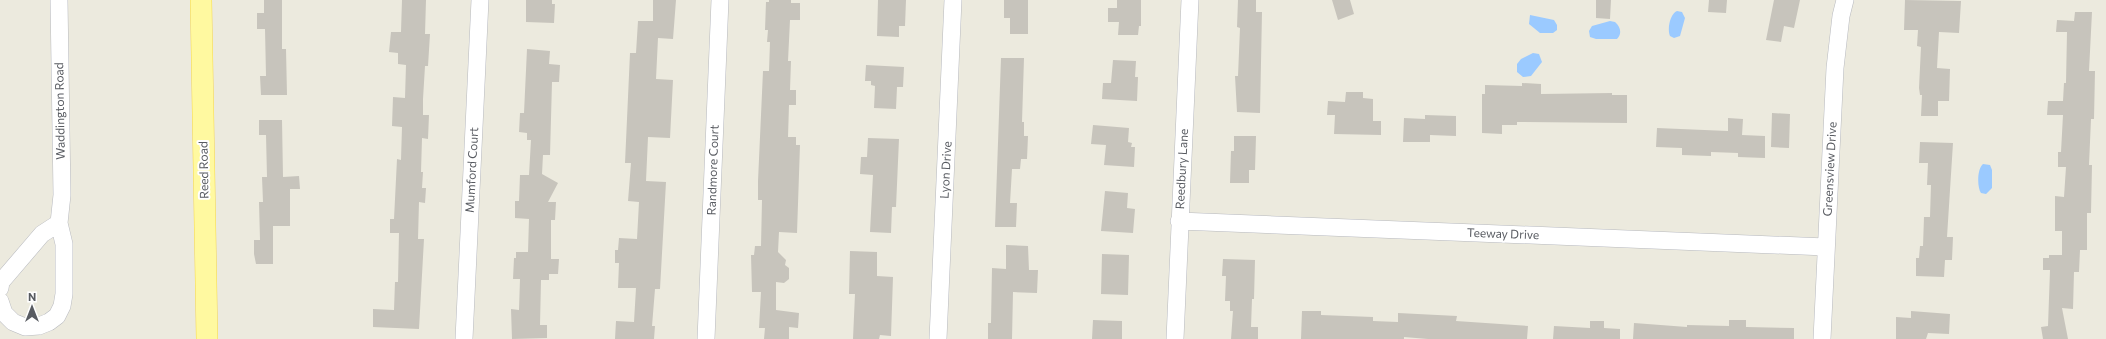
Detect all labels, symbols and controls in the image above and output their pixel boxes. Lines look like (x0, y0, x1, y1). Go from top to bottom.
street label: Waddington Road (51, 62, 67, 160)
street label: Greensview Drive (1820, 121, 1838, 217)
street label: Randmore Court (703, 124, 721, 216)
street label: Mumford Court (462, 127, 480, 213)
street label: Reedbury Lane (1172, 128, 1190, 210)
street label: Reed Road (195, 141, 211, 199)
street label: Lyon Drive (936, 141, 954, 199)
street label: Teeway Drive (1467, 225, 1539, 241)
north arrow (12, 287, 52, 327)
text: N (28, 290, 36, 303)

